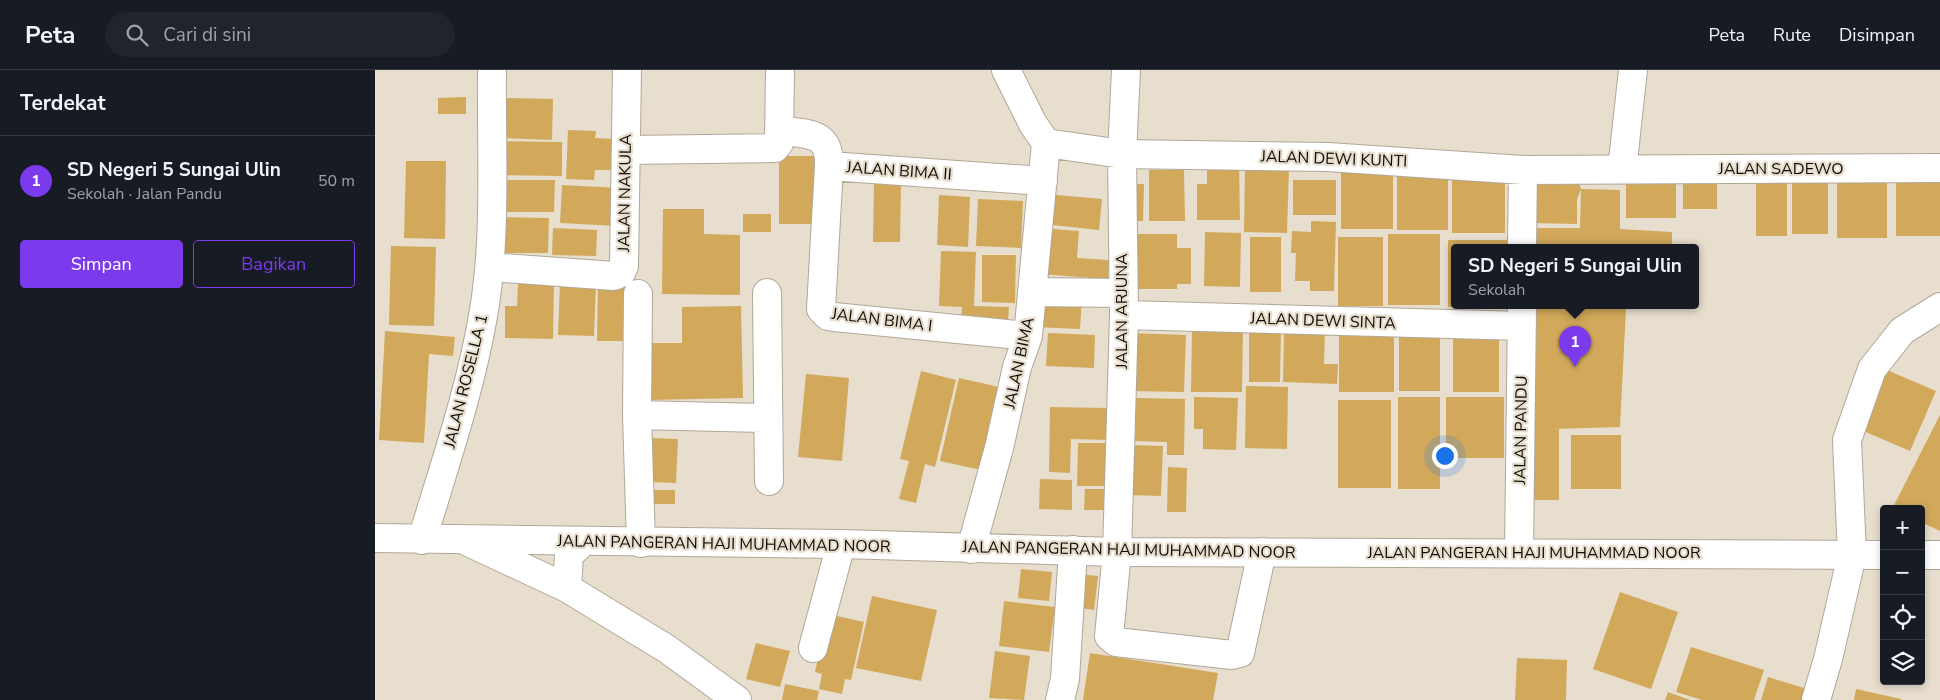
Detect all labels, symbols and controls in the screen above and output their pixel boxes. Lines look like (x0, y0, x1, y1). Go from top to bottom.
search box (105, 12, 455, 57)
text: Peta (25, 19, 75, 51)
icon: search (123, 21, 151, 49)
text: Cari di sini (163, 22, 251, 48)
text: Peta (1709, 23, 1745, 47)
text: Rute (1773, 23, 1811, 47)
text: Disimpan (1839, 23, 1915, 47)
text: Terdekat (20, 89, 106, 117)
street label: JALAN NAKULA (613, 134, 637, 253)
street label: JALAN DEWI KUNTI (1259, 145, 1408, 173)
street label: JALAN BIMA II (845, 156, 952, 186)
text: SD Negeri 5 Sungai Ulin (67, 157, 281, 183)
street label: JALAN SADEWO (1717, 158, 1844, 180)
text: 1 (31, 170, 41, 192)
text: 50 m (318, 170, 355, 192)
text: Sekolah · Jalan Pandu (67, 183, 222, 205)
button: Simpan (20, 240, 183, 288)
button: Bagikan (193, 240, 355, 288)
popup (1451, 244, 1699, 309)
street label: JALAN ARJUNA (1111, 253, 1133, 370)
text: SD Negeri 5 Sungai Ulin (1468, 253, 1682, 279)
text: Sekolah (1468, 279, 1525, 301)
street label: JALAN BIMA I (829, 303, 934, 337)
street label: JALAN DEWI SINTA (1249, 307, 1396, 335)
street label: JALAN ROSELLA 1 (438, 312, 493, 451)
street label: JALAN BIMA (998, 315, 1040, 412)
pin: 1 (1559, 326, 1591, 367)
street label: JALAN PANDU (1509, 375, 1533, 486)
your location (1432, 443, 1458, 469)
map controls (1880, 505, 1925, 685)
button: + (1880, 505, 1925, 550)
street label: JALAN PANGERAN HAJI MUHAMMAD NOOR (556, 530, 891, 558)
street label: JALAN PANGERAN HAJI MUHAMMAD NOOR (961, 536, 1296, 564)
street label: JALAN PANGERAN HAJI MUHAMMAD NOOR (1366, 542, 1701, 564)
button: − (1880, 550, 1925, 595)
button: locate (1880, 595, 1925, 640)
button: layers (1880, 640, 1925, 685)

